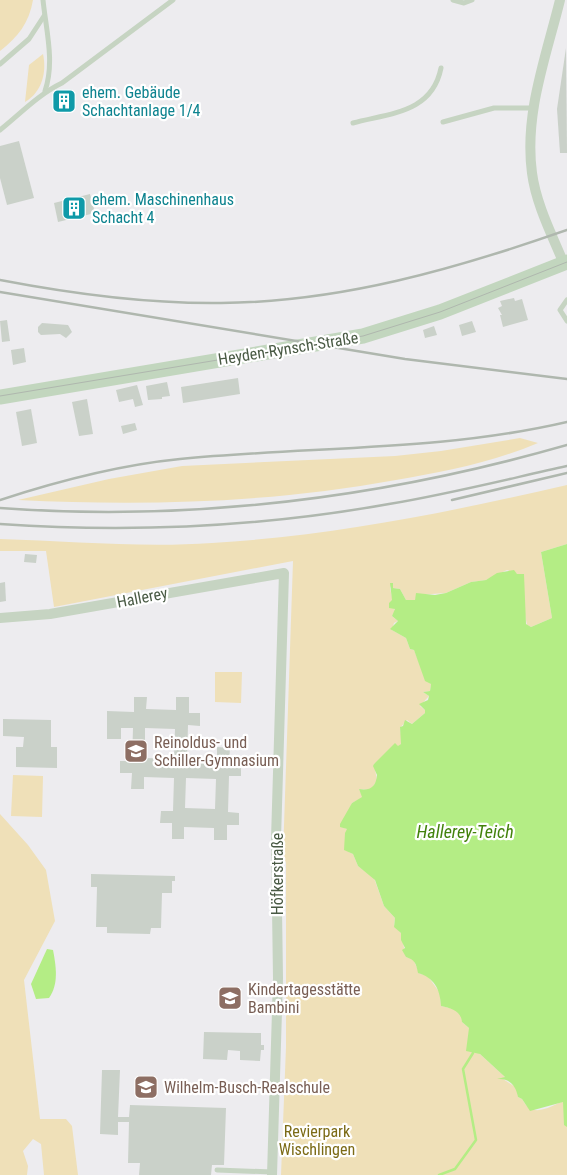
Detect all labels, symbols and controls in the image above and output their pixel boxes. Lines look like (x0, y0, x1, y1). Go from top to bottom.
place label: ehem. Gebäude Schachtanlage 1/4 (82, 83, 201, 120)
building icon: ehem. Gebäude Schachtanlage 1/4 (51, 88, 77, 114)
place label: ehem. Maschinenhaus Schacht 4 (92, 190, 234, 227)
building icon: ehem. Maschinenhaus Schacht 4 (61, 195, 87, 221)
street label: Heyden-Rynsch-Straße (217, 328, 359, 369)
street label: Hallerey (115, 583, 169, 612)
place label: Reinoldus- und Schiller-Gymnasium (154, 733, 279, 770)
school or university icon: Reinoldus- und Schiller-Gymnasium (123, 738, 149, 764)
water label: Hallerey-Teich (416, 821, 514, 842)
street label: Höfkerstraße (268, 833, 287, 915)
place label: Kindertagesstätte Bambini (248, 980, 361, 1017)
school or university icon: Kindertagesstätte Bambini (217, 985, 243, 1011)
school or university icon: Wilhelm-Busch-Realschule (133, 1074, 159, 1100)
place label: Wilhelm-Busch-Realschule (164, 1078, 330, 1097)
park label: Revierpark Wischlingen (279, 1122, 355, 1159)

